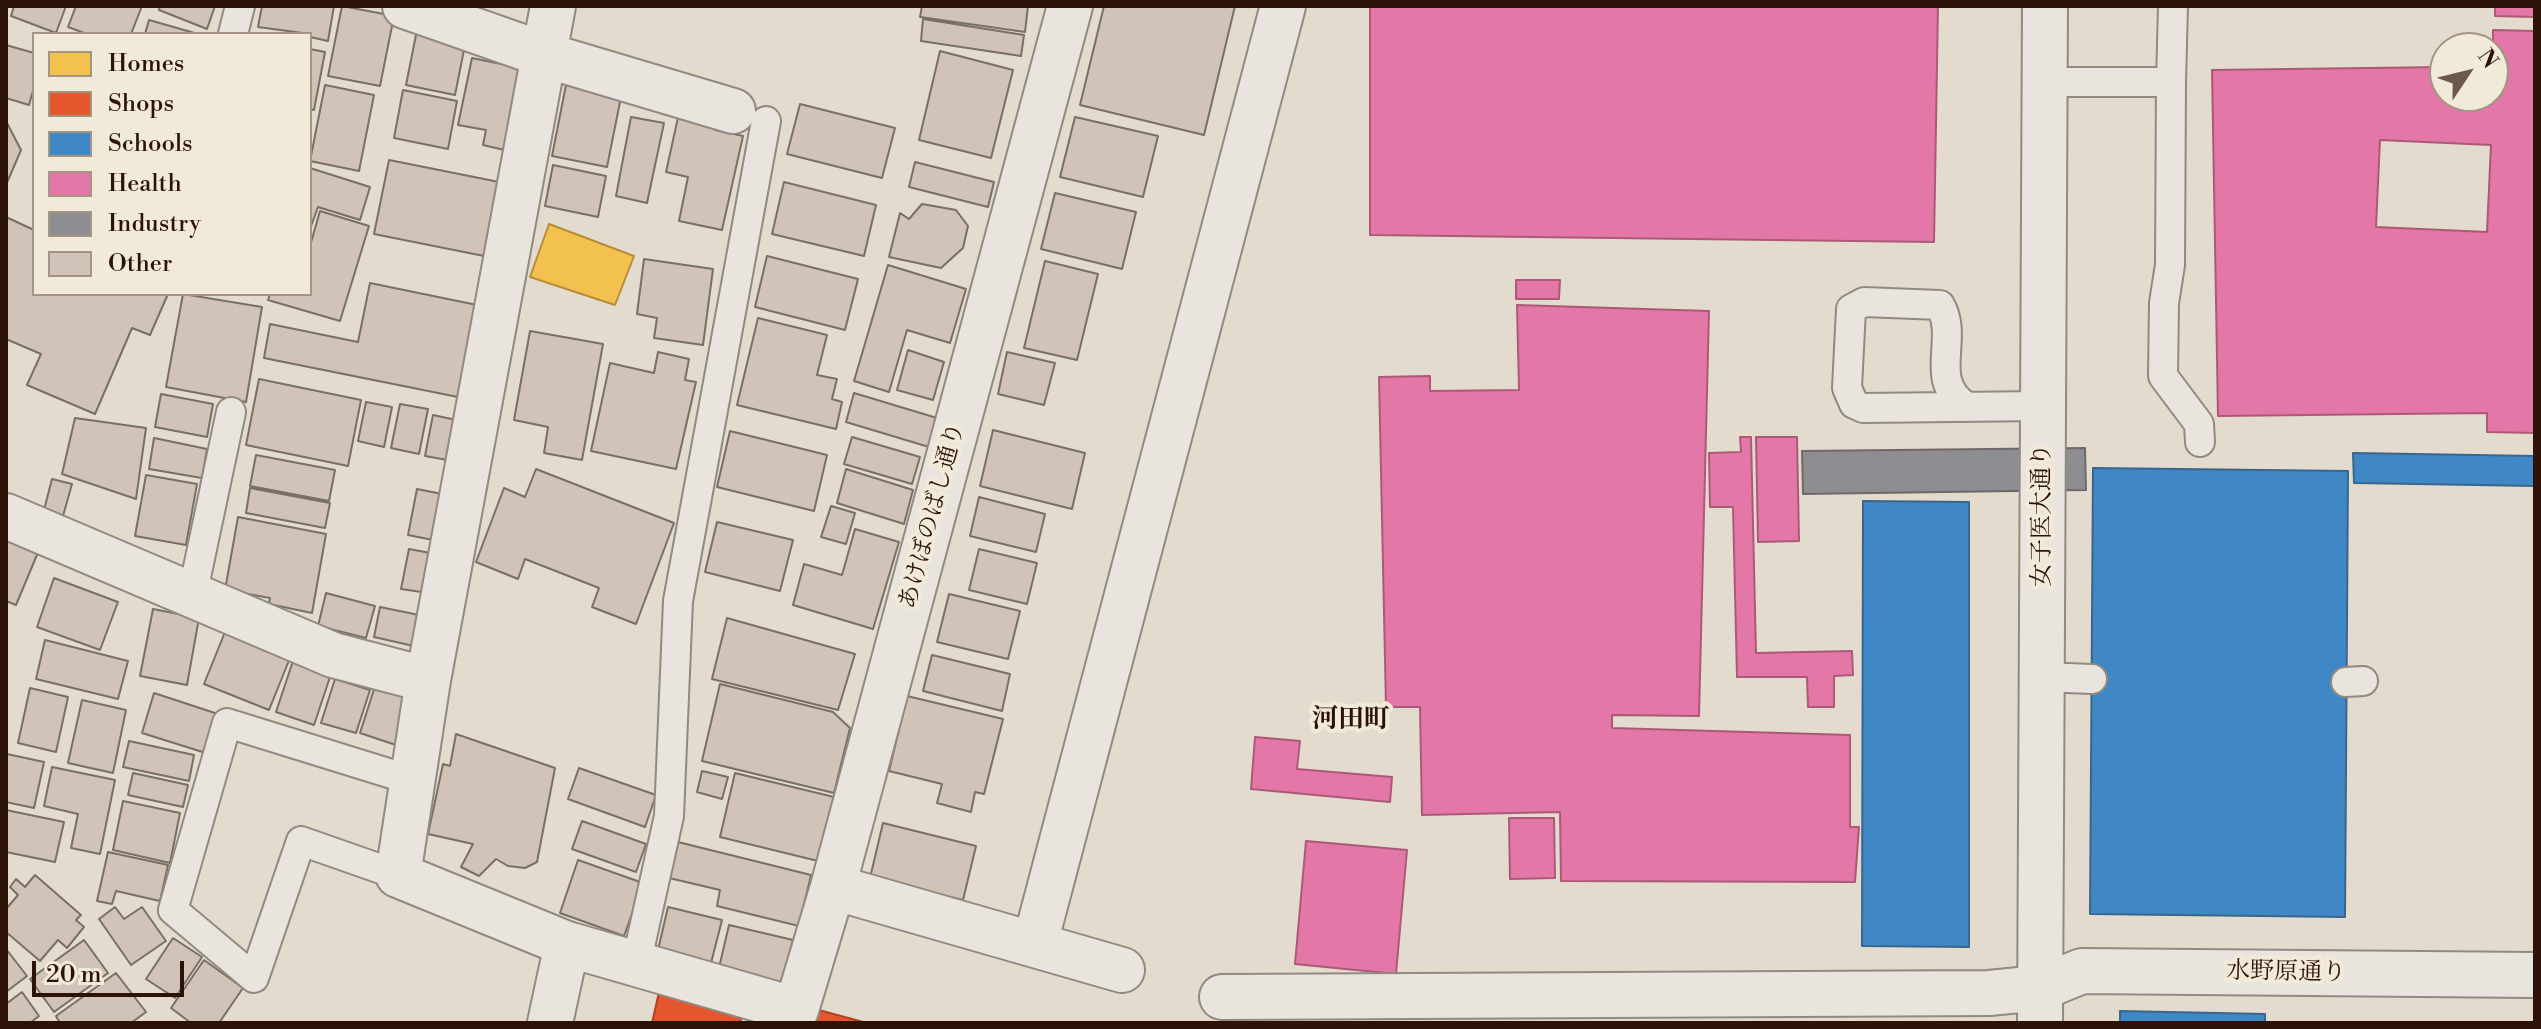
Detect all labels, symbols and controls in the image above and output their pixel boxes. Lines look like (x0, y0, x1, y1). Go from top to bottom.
legend (32, 32, 312, 296)
north arrow (2429, 32, 2509, 112)
text: N (2471, 44, 2503, 74)
text: Homes (108, 49, 184, 79)
text: Shops (108, 89, 174, 119)
text: Schools (108, 129, 193, 159)
text: Health (108, 169, 182, 199)
text: Industry (108, 209, 201, 239)
text: Other (108, 249, 172, 279)
street label: あけぼのばし通り (894, 420, 972, 612)
street label: 女子医大通り (2029, 443, 2057, 587)
district label: 河田町 (1312, 705, 1390, 737)
scale bar (36, 945, 188, 995)
street label: 水野原通り (2226, 958, 2346, 988)
text: 20 m (46, 960, 102, 990)

